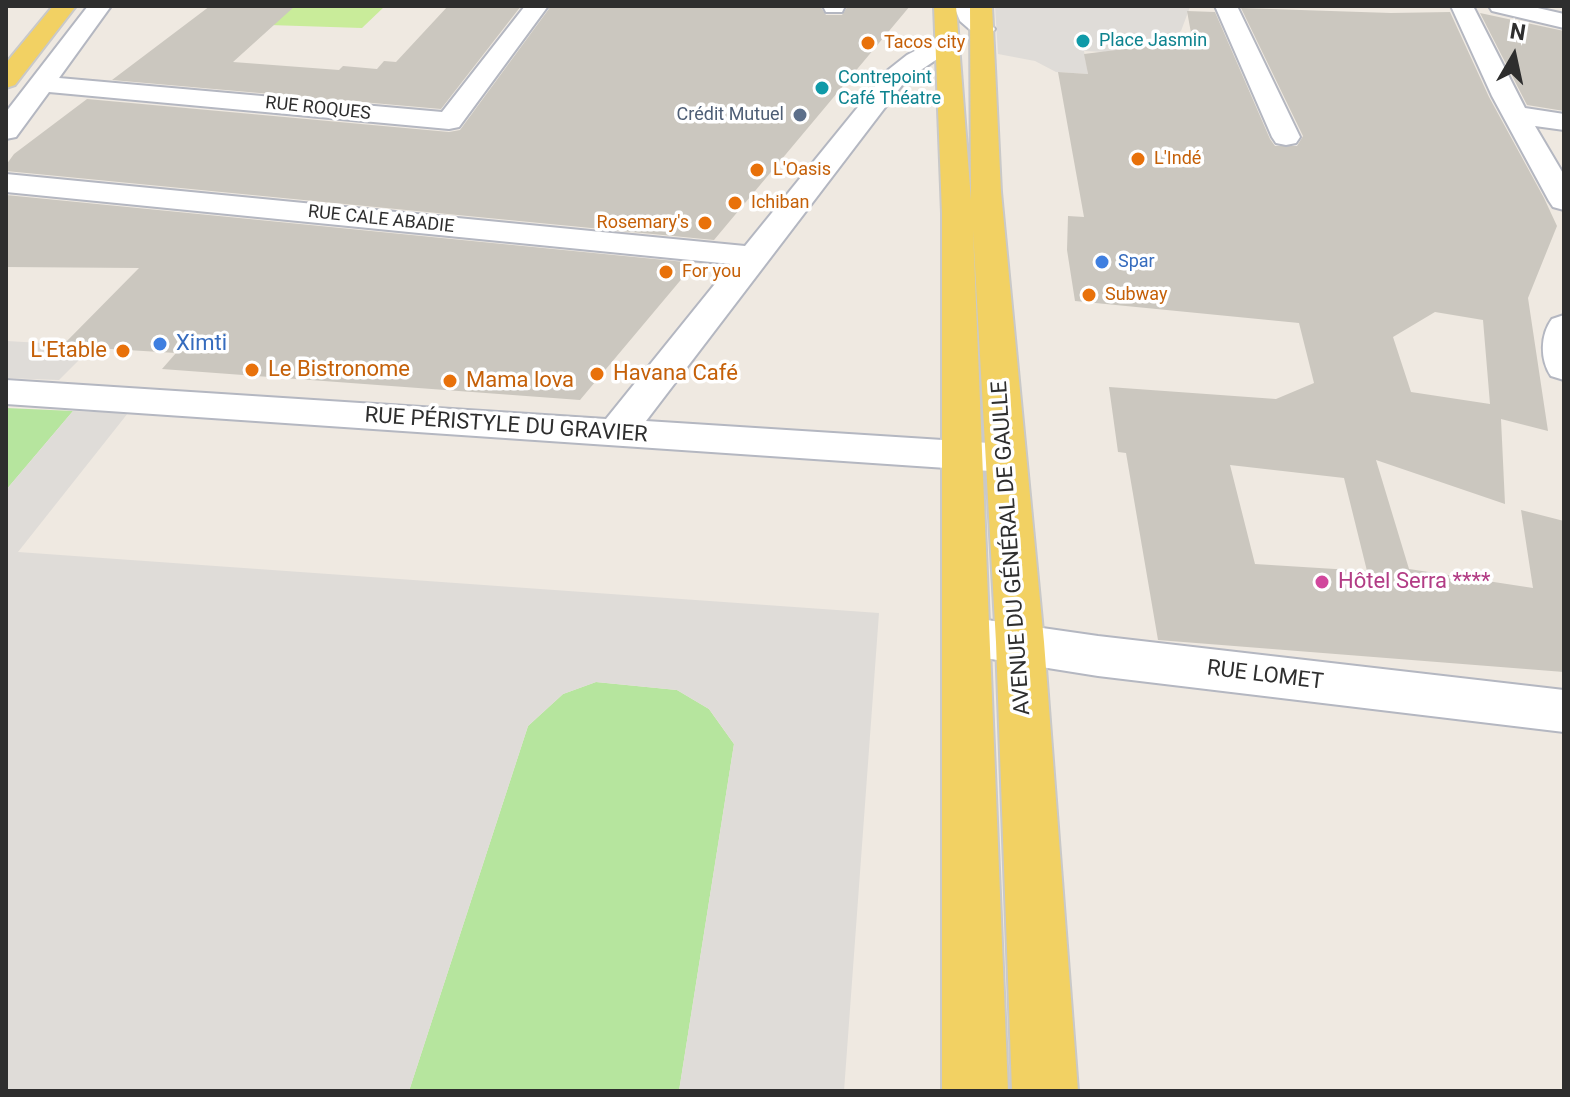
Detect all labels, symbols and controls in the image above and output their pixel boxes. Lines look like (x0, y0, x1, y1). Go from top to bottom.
north arrow (1474, 16, 1554, 96)
text: N (1508, 18, 1527, 45)
place label: Place Jasmin (1099, 30, 1207, 52)
place label: Tacos city (884, 32, 965, 54)
marker: Place Jasmin (1074, 32, 1092, 50)
marker: Tacos city (859, 34, 877, 52)
place label: Contrepoint Café Théatre (838, 67, 941, 110)
marker: Contrepoint Café Théatre (813, 79, 831, 97)
street label: RUE ROQUES (264, 93, 372, 125)
place label: Crédit Mutuel (677, 104, 784, 126)
marker: Crédit Mutuel (791, 106, 809, 124)
place label: L'Indé (1154, 148, 1201, 170)
marker: L'Indé (1129, 150, 1147, 168)
place label: L'Oasis (773, 159, 831, 181)
marker: L'Oasis (748, 161, 766, 179)
place label: Ichiban (751, 192, 809, 214)
marker: Ichiban (726, 194, 744, 212)
street label: RUE CALE ABADIE (307, 202, 455, 238)
place label: Rosemary's (597, 212, 689, 234)
marker: Rosemary's (696, 214, 714, 232)
place label: Spar (1118, 251, 1155, 273)
marker: Spar (1093, 253, 1111, 271)
place label: For you (682, 261, 741, 283)
marker: For you (657, 263, 675, 281)
place label: Subway (1105, 284, 1167, 306)
marker: Subway (1080, 286, 1098, 304)
place label: Ximti (176, 331, 227, 357)
marker: Ximti (151, 335, 169, 353)
place label: L'Etable (30, 338, 107, 364)
marker: L'Etable (114, 342, 132, 360)
place label: Le Bistronome (268, 357, 410, 383)
marker: Le Bistronome (243, 361, 261, 379)
place label: Havana Café (613, 361, 738, 387)
marker: Havana Café (588, 365, 606, 383)
place label: Mama lova (466, 368, 574, 394)
marker: Mama lova (441, 372, 459, 390)
street label: AVENUE DU GÉNÉRAL DE GAULLE (987, 380, 1037, 716)
street label: RUE PÉRISTYLE DU GRAVIER (364, 403, 648, 449)
place label: Hôtel Serra **** (1338, 569, 1490, 595)
marker: Hôtel Serra **** (1313, 573, 1331, 591)
street label: RUE LOMET (1205, 656, 1325, 696)

